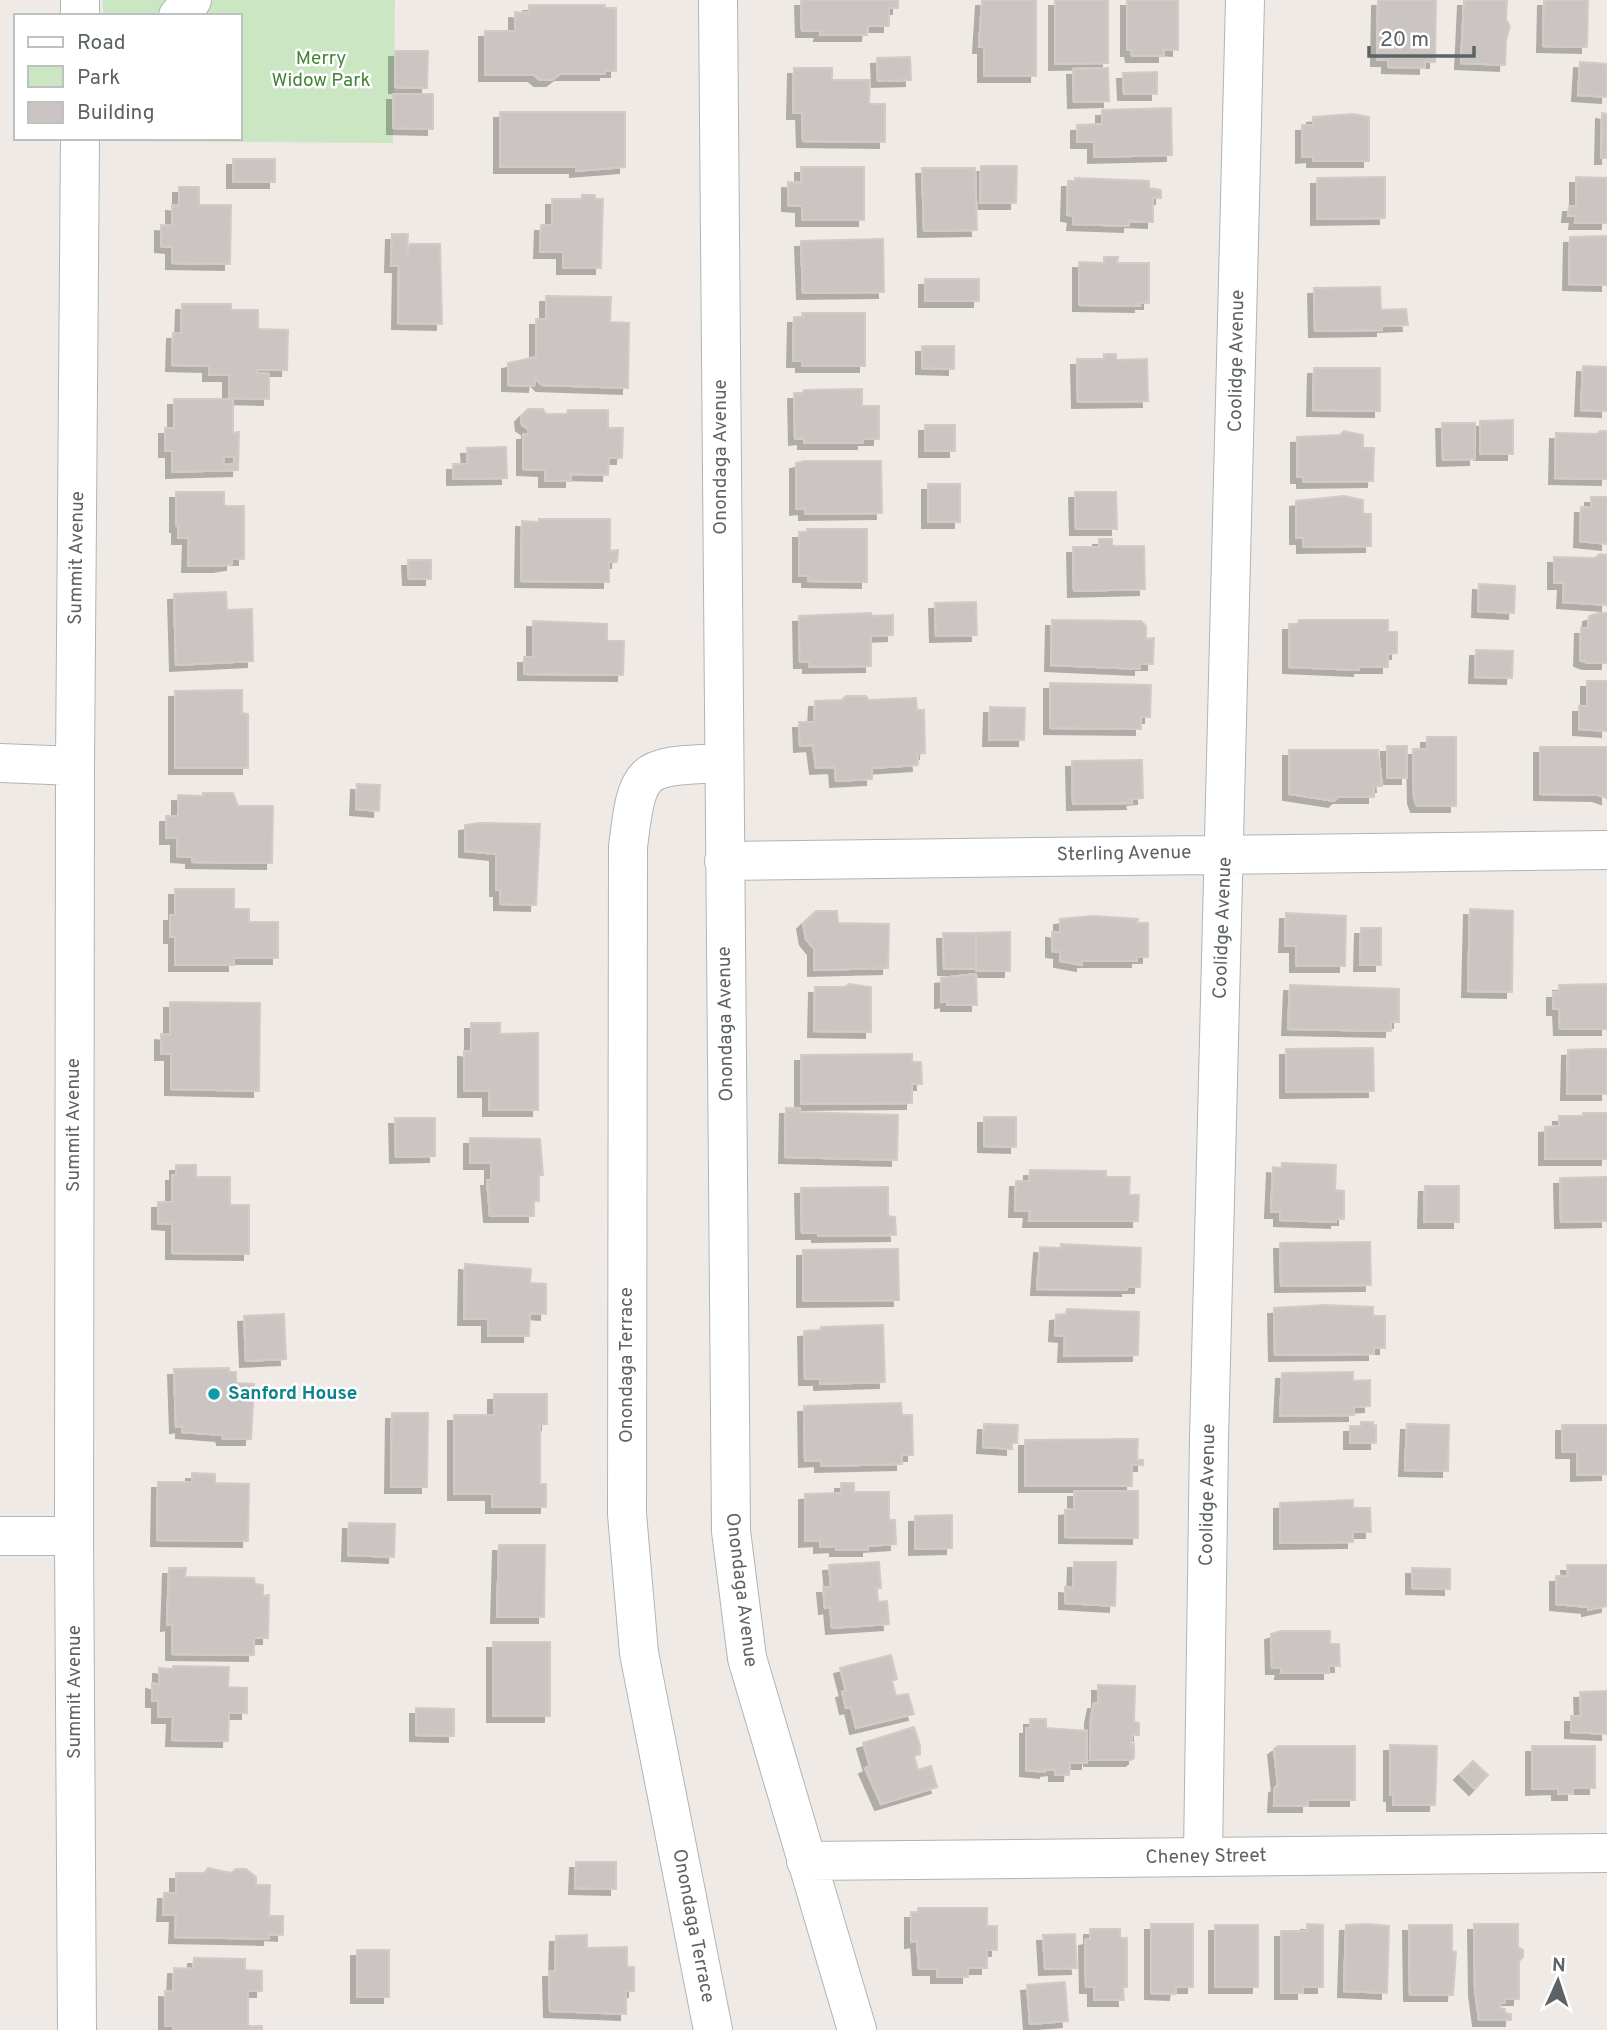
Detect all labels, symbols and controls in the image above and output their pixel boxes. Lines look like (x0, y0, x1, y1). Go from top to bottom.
legend (14, 14, 242, 140)
scale bar (1369, 14, 1474, 58)
text: 20 m (1380, 27, 1429, 54)
text: Road (77, 30, 126, 57)
park label: Merry Widow Park (271, 47, 371, 93)
text: Park (77, 65, 120, 92)
text: Building (77, 100, 155, 127)
street label: Coolidge Avenue (1224, 290, 1250, 432)
street label: Onondaga Avenue (709, 379, 733, 535)
street label: Summit Avenue (64, 491, 90, 625)
street label: Sterling Avenue (1056, 841, 1192, 867)
street label: Coolidge Avenue (1209, 856, 1237, 1000)
street label: Onondaga Avenue (713, 946, 739, 1102)
street label: Summit Avenue (62, 1058, 86, 1192)
street label: Onondaga Terrace (615, 1287, 639, 1443)
place label: Sanford House (228, 1382, 357, 1406)
marker: Sanford House (206, 1386, 222, 1402)
street label: Coolidge Avenue (1195, 1424, 1221, 1566)
street label: Onondaga Avenue (720, 1511, 762, 1669)
street label: Summit Avenue (63, 1625, 87, 1759)
street label: Cheney Street (1145, 1844, 1267, 1870)
street label: Onondaga Terrace (666, 1847, 720, 2005)
north arrow (1523, 1946, 1593, 2016)
text: N (1551, 1954, 1566, 1978)

